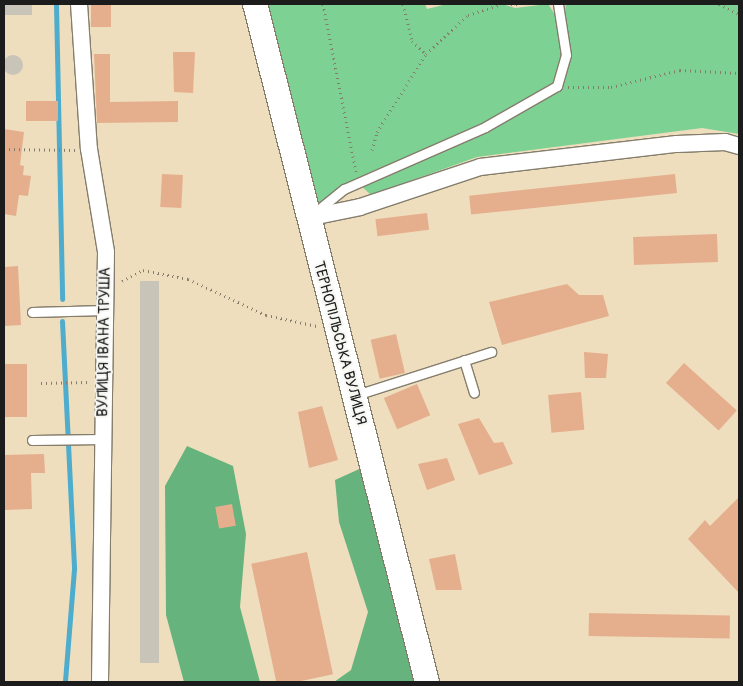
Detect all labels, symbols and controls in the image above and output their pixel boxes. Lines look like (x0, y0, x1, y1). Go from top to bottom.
street label: ТЕРНОПІЛЬСЬКА ВУЛИЦЯ (309, 259, 371, 427)
street label: ВУЛИЦЯ ІВАНА ТРУША (94, 267, 114, 417)

